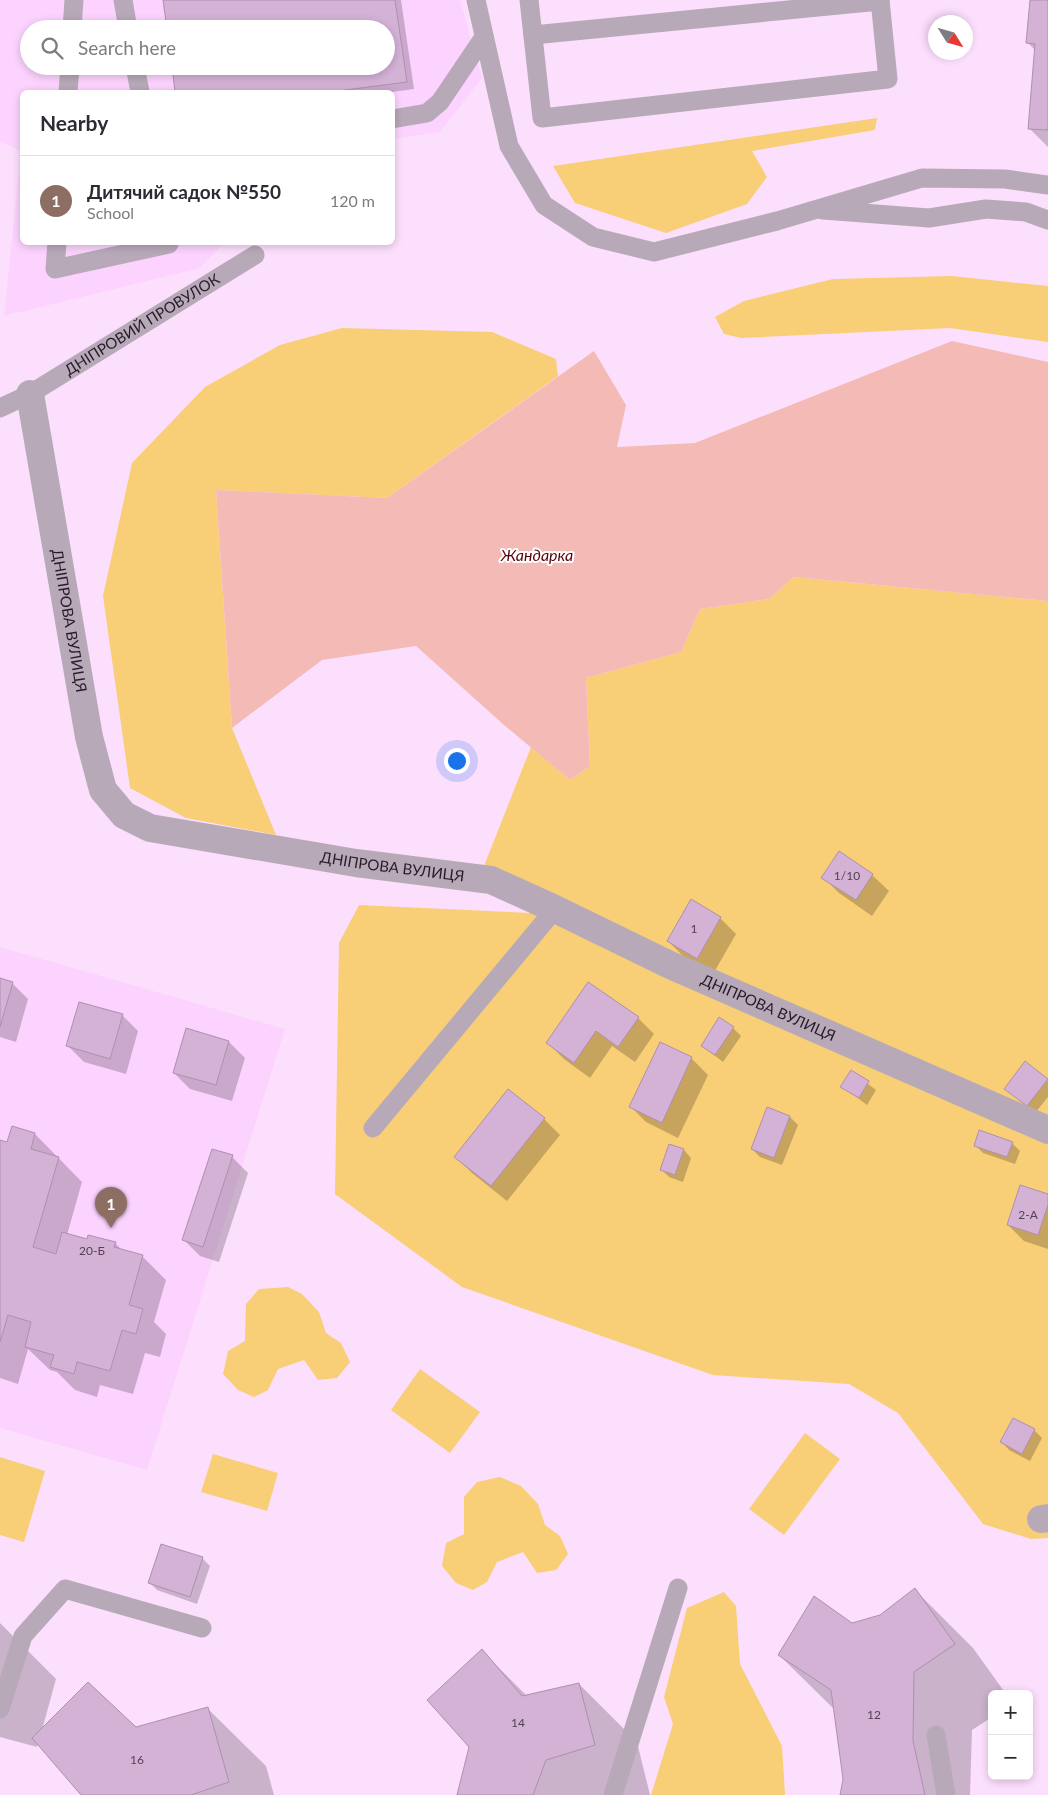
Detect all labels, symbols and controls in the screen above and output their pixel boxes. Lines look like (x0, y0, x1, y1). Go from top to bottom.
north arrow (928, 15, 973, 60)
search box (20, 20, 395, 75)
icon: search (38, 34, 66, 62)
text: Search here (78, 36, 176, 59)
text: Nearby (40, 110, 108, 135)
text: Дитячий садок №550 (87, 180, 281, 203)
text: 1 (51, 191, 61, 210)
text: 120 m (330, 191, 375, 210)
text: School (87, 203, 134, 222)
street label: ДНІПРОВИЙ ПРОВУЛОК (61, 269, 223, 379)
water label: Жандарка (500, 545, 573, 564)
street label: ДНІПРОВА ВУЛИЦЯ (49, 547, 91, 694)
your location (444, 748, 470, 774)
street label: ДНІПРОВА ВУЛИЦЯ (319, 847, 465, 885)
house number: 1/10 (834, 868, 860, 883)
house number: 1 (691, 921, 698, 936)
street label: ДНІПРОВА ВУЛИЦЯ (699, 970, 839, 1044)
pin: 1 (95, 1187, 127, 1228)
house number: 2-А (1018, 1207, 1039, 1222)
house number: 20-Б (79, 1243, 105, 1258)
map controls (988, 1690, 1033, 1780)
button: + (988, 1690, 1033, 1735)
house number: 12 (867, 1707, 881, 1722)
house number: 14 (511, 1715, 525, 1730)
button: − (988, 1735, 1033, 1780)
house number: 16 (130, 1752, 144, 1767)

